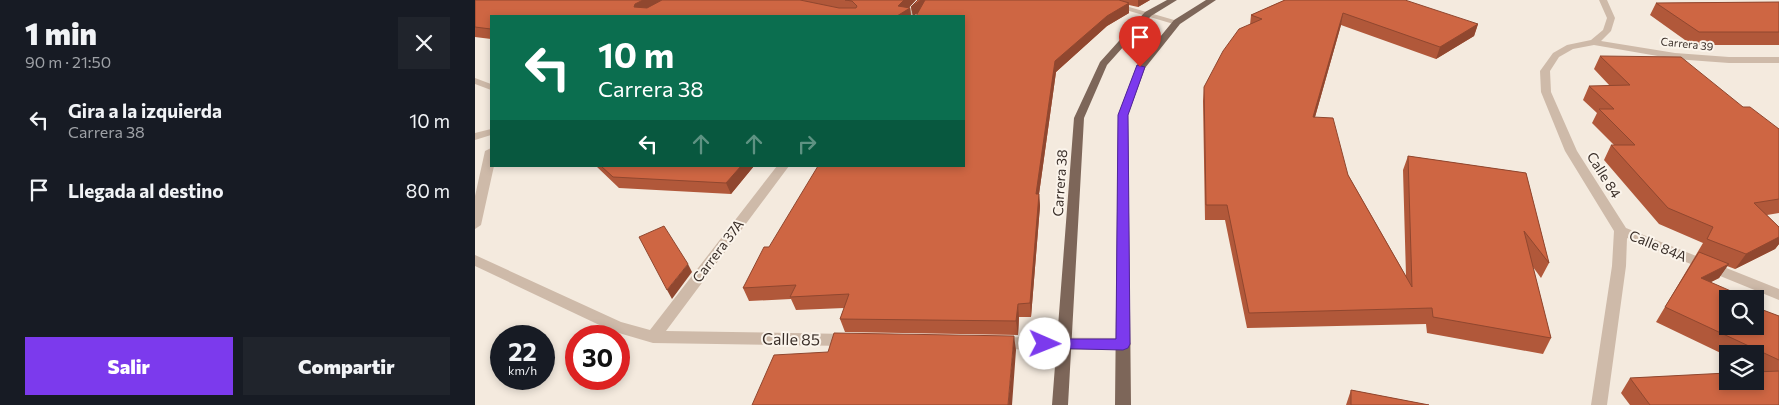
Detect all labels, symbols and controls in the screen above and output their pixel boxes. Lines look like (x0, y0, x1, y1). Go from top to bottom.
text: 1 min (25, 14, 97, 51)
pin (1119, 16, 1161, 67)
button: close (398, 17, 450, 69)
icon: arrive (1126, 23, 1154, 51)
text: 10 m (598, 32, 674, 75)
street label: Carrera 39 (1660, 34, 1714, 53)
icon: left (515, 35, 580, 100)
text: 90 m · 21:50 (25, 52, 111, 71)
text: Carrera 38 (598, 75, 704, 102)
text: Gira a la izquierda (68, 99, 222, 122)
icon: left (25, 106, 53, 134)
text: 10 m (409, 109, 450, 132)
text: Carrera 38 (68, 122, 145, 141)
icon: left (634, 130, 662, 158)
icon: ahead (687, 130, 715, 158)
icon: ahead (740, 130, 768, 158)
icon: right (793, 130, 821, 158)
street label: Carrera 38 (1049, 149, 1070, 217)
street label: Calle 84 (1584, 149, 1625, 201)
icon: arrive (25, 176, 53, 204)
text: Llegada al destino (68, 179, 224, 202)
text: 80 m (406, 179, 450, 202)
street label: Carrera 37A (688, 216, 747, 286)
street label: Calle 84A (1627, 226, 1690, 265)
map controls (1719, 290, 1764, 390)
button: search (1719, 290, 1764, 335)
position arrow (1018, 317, 1070, 369)
speed limit sign: 30 (565, 325, 630, 390)
street label: Calle 85 (762, 328, 820, 349)
text: 22 (508, 336, 537, 366)
button: Salir (25, 337, 233, 395)
button: Compartir (243, 337, 450, 395)
button: layers (1719, 345, 1764, 390)
text: km/h (508, 363, 537, 377)

